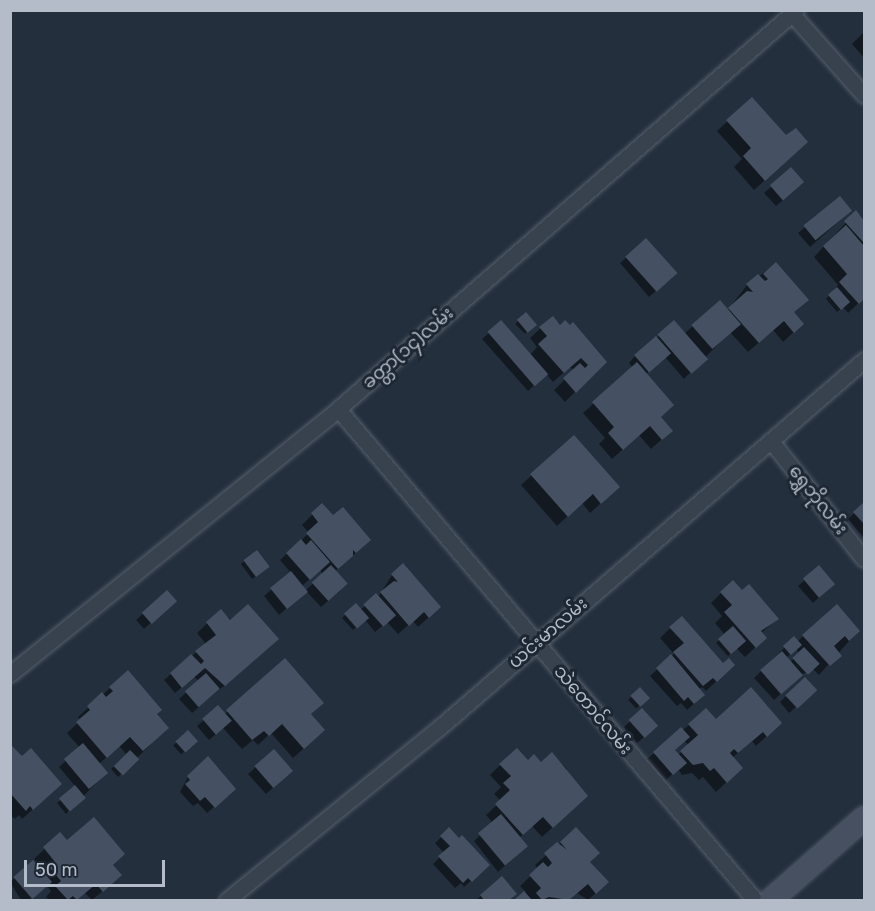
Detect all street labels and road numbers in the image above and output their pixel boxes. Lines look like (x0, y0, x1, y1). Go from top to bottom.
street label: ခတ္တာ(၁၄)လမ်း (358, 303, 458, 393)
street label: ရွှေဘိုလမ်း (784, 461, 852, 539)
street label: ယင်းမာလမ်း (504, 593, 592, 673)
street label: သဲတောင်လမ်း (549, 661, 637, 759)

